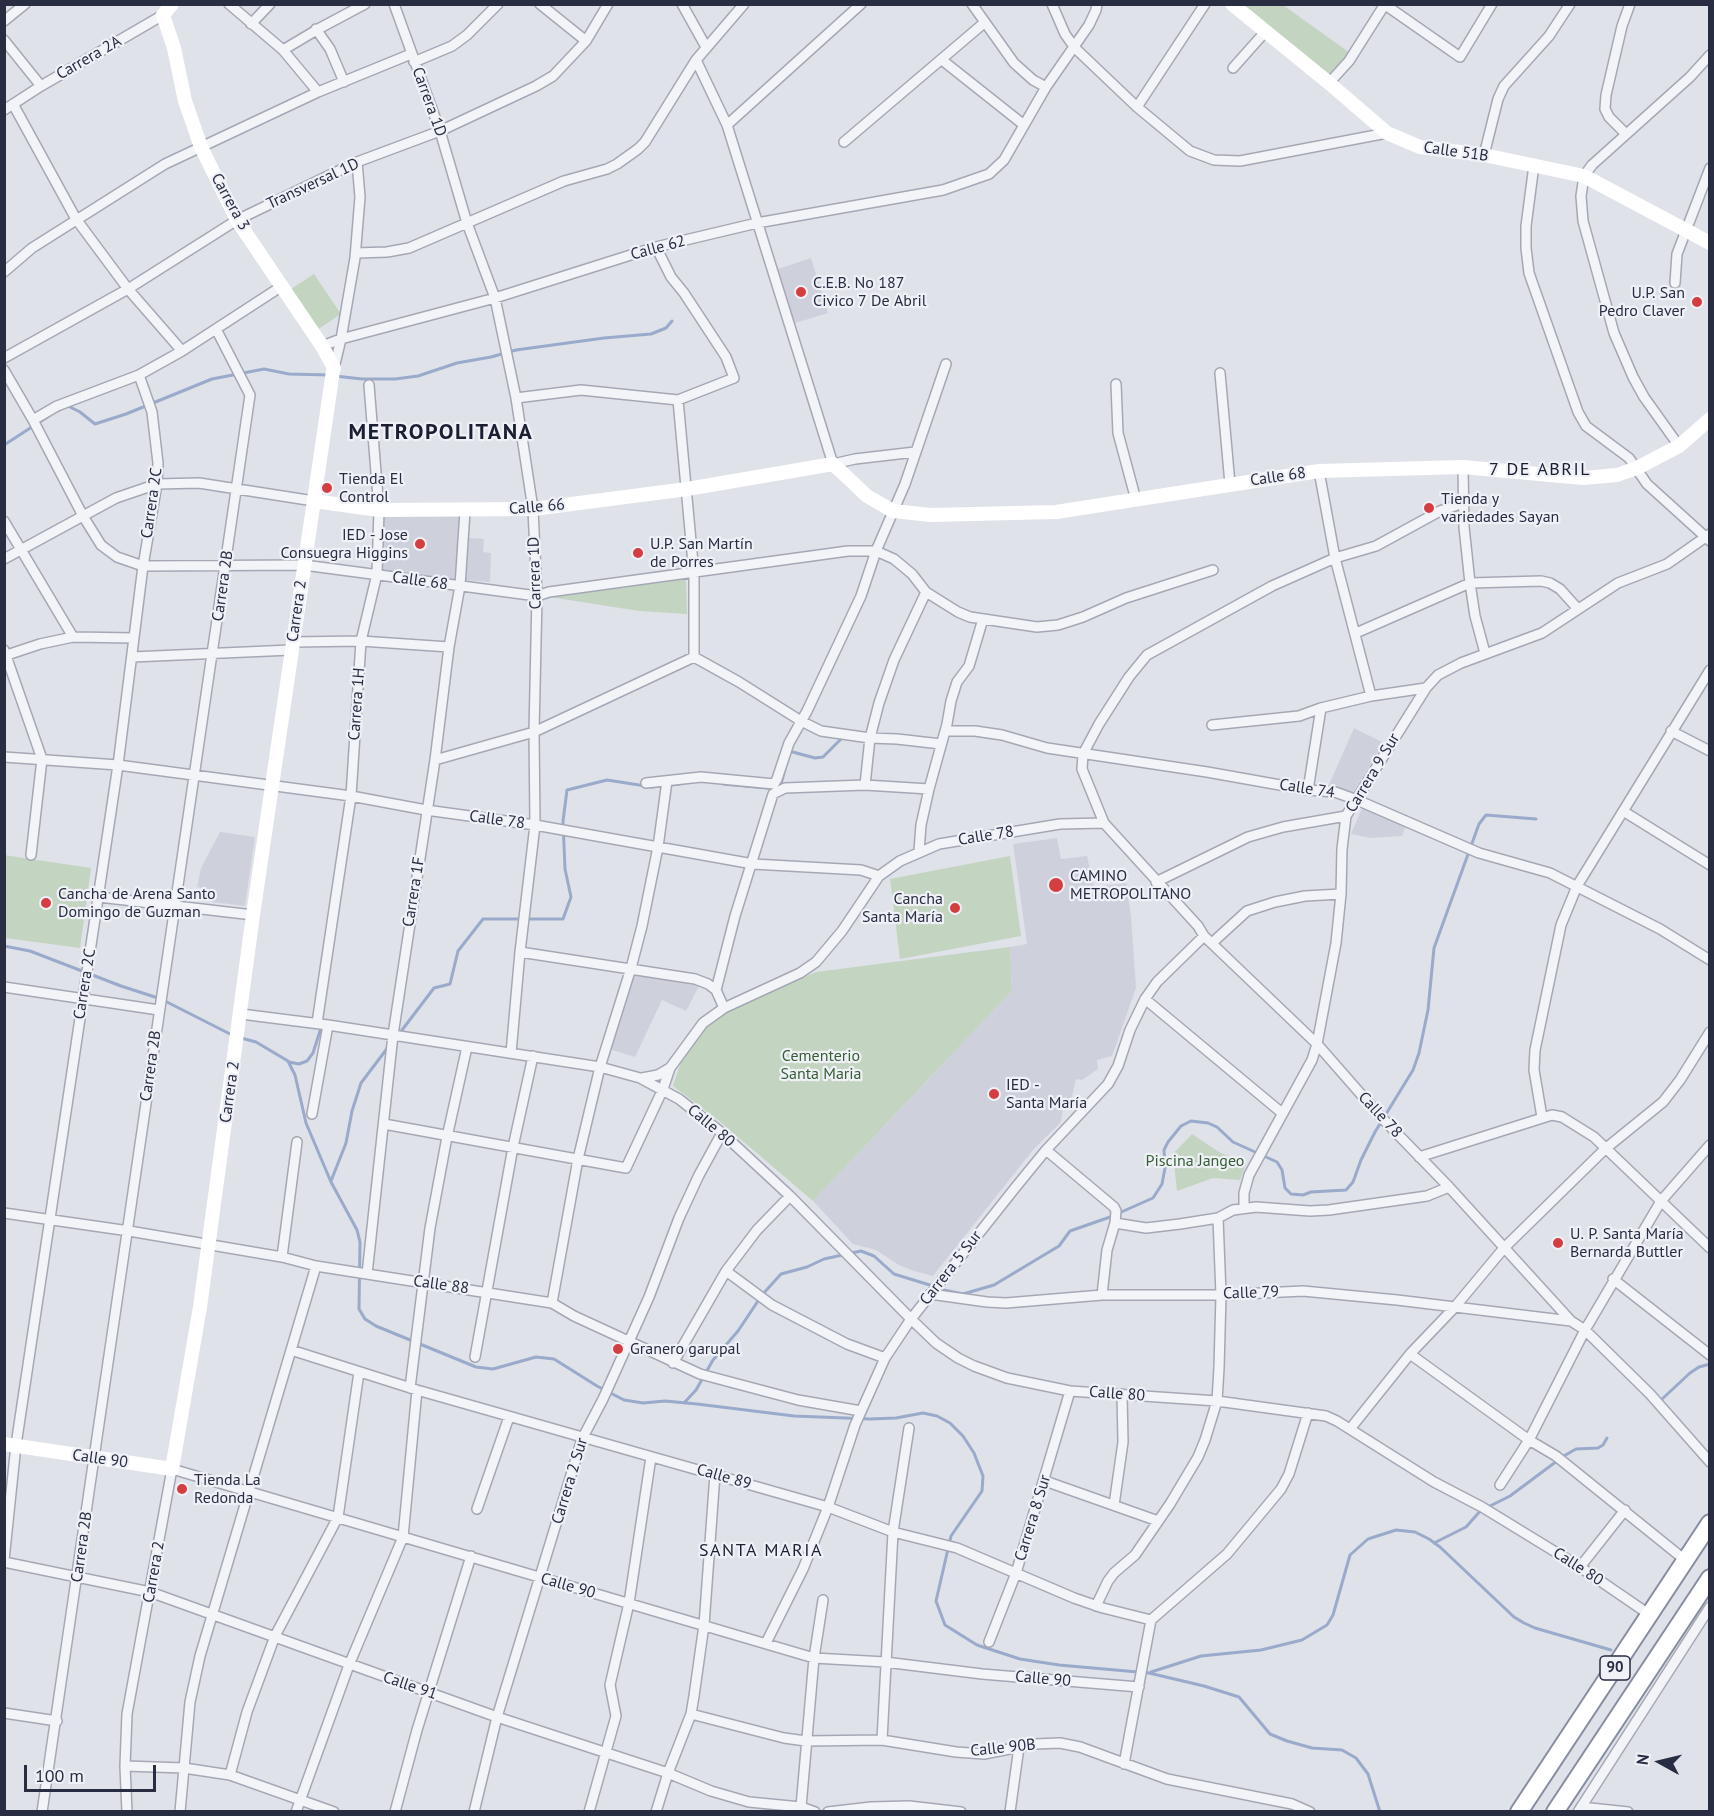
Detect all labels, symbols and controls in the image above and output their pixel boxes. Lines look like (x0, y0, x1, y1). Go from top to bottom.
street label: Carrera 2A (53, 32, 125, 84)
street label: Carrera 1D (408, 65, 450, 139)
street label: Calle 51B (1422, 138, 1490, 166)
street label: Transversal 1D (264, 154, 362, 214)
street label: Carrera 3 (207, 170, 253, 234)
street label: Calle 62 (628, 231, 688, 265)
place label: C.E.B. No 187 Civico 7 De Abril (813, 273, 926, 311)
place label: U.P. San Pedro Claver (1599, 283, 1685, 321)
marker: C.E.B. No 187 Civico 7 De Abril (794, 285, 808, 299)
marker: U.P. San Pedro Claver (1690, 295, 1704, 309)
district label: METROPOLITANA (349, 420, 533, 446)
district label: 7 DE ABRIL (1489, 459, 1591, 481)
street label: Calle 68 (1249, 464, 1307, 490)
street label: Carrera 2C (138, 466, 166, 540)
place label: Tienda El Control (339, 469, 403, 507)
marker: Tienda El Control (320, 481, 334, 495)
place label: Tienda y variedades Sayan (1441, 489, 1559, 527)
street label: Calle 66 (508, 495, 566, 519)
marker: Tienda y variedades Sayan (1422, 501, 1436, 515)
place label: IED - Jose Consuegra Higgins (281, 525, 408, 563)
place label: U.P. San Martín de Porres (650, 534, 753, 572)
street label: Carrera 1D (524, 536, 546, 610)
marker: IED - Jose Consuegra Higgins (413, 537, 427, 551)
marker: U.P. San Martín de Porres (631, 546, 645, 560)
street label: Carrera 2B (209, 549, 237, 623)
street label: Calle 68 (391, 568, 449, 594)
street label: Carrera 2 (283, 579, 311, 643)
street label: Carrera 1H (345, 667, 369, 741)
street label: Carrera 9 Sur (1342, 730, 1404, 816)
street label: Calle 74 (1278, 775, 1336, 803)
street label: Calle 78 (468, 807, 526, 833)
street label: Calle 78 (957, 822, 1015, 850)
street label: Carrera 1F (399, 856, 429, 928)
place label: CAMINO METROPOLITANO (1070, 866, 1191, 904)
marker: CAMINO METROPOLITANO (1047, 876, 1065, 894)
place label: Cancha de Arena Santo Domingo de Guzman (58, 884, 216, 922)
place label: Cancha Santa María (862, 889, 943, 927)
marker: Cancha de Arena Santo Domingo de Guzman (39, 896, 53, 910)
marker: Cancha Santa María (948, 901, 962, 915)
street label: Carrera 2C (70, 947, 100, 1021)
street label: Carrera 2B (137, 1029, 165, 1103)
park label: Cementerio Santa Maria (780, 1046, 862, 1084)
street label: Carrera 2 (216, 1060, 244, 1124)
place label: IED - Santa María (1006, 1075, 1087, 1113)
marker: IED - Santa María (987, 1087, 1001, 1101)
street label: Calle 78 (1354, 1088, 1406, 1142)
street label: Calle 80 (683, 1101, 739, 1151)
park label: Piscina Jangeo (1146, 1151, 1244, 1171)
place label: U. P. Santa María Bernarda Buttler (1570, 1224, 1684, 1262)
street label: Carrera 5 Sur (916, 1227, 986, 1309)
marker: U. P. Santa María Bernarda Buttler (1551, 1236, 1565, 1250)
street label: Calle 88 (412, 1272, 470, 1298)
street label: Calle 79 (1223, 1282, 1279, 1304)
place label: Granero garupal (630, 1339, 740, 1359)
marker: Granero garupal (611, 1342, 625, 1356)
street label: Calle 80 (1088, 1382, 1146, 1406)
street label: Carrera 2 Sur (548, 1436, 592, 1526)
street label: Calle 90 (71, 1446, 129, 1472)
street label: Calle 89 (694, 1460, 754, 1494)
place label: Tienda La Redonda (194, 1470, 261, 1508)
street label: Carrera 8 Sur (1011, 1473, 1055, 1563)
marker: Tienda La Redonda (175, 1482, 189, 1496)
street label: Carrera 2B (68, 1510, 96, 1584)
street label: Carrera 2 (139, 1540, 169, 1604)
district label: SANTA MARIA (699, 1540, 823, 1562)
street label: Calle 80 (1549, 1544, 1607, 1590)
street label: Calle 90 (538, 1569, 598, 1603)
road number: 90 (1600, 1656, 1630, 1680)
street label: Calle 90 (1014, 1667, 1072, 1691)
street label: Calle 91 (380, 1668, 440, 1704)
north arrow (1630, 1732, 1690, 1792)
street label: Calle 90B (970, 1735, 1036, 1761)
scale bar (27, 1753, 159, 1791)
text: N (1632, 1753, 1653, 1766)
text: 100 m (35, 1764, 84, 1787)

